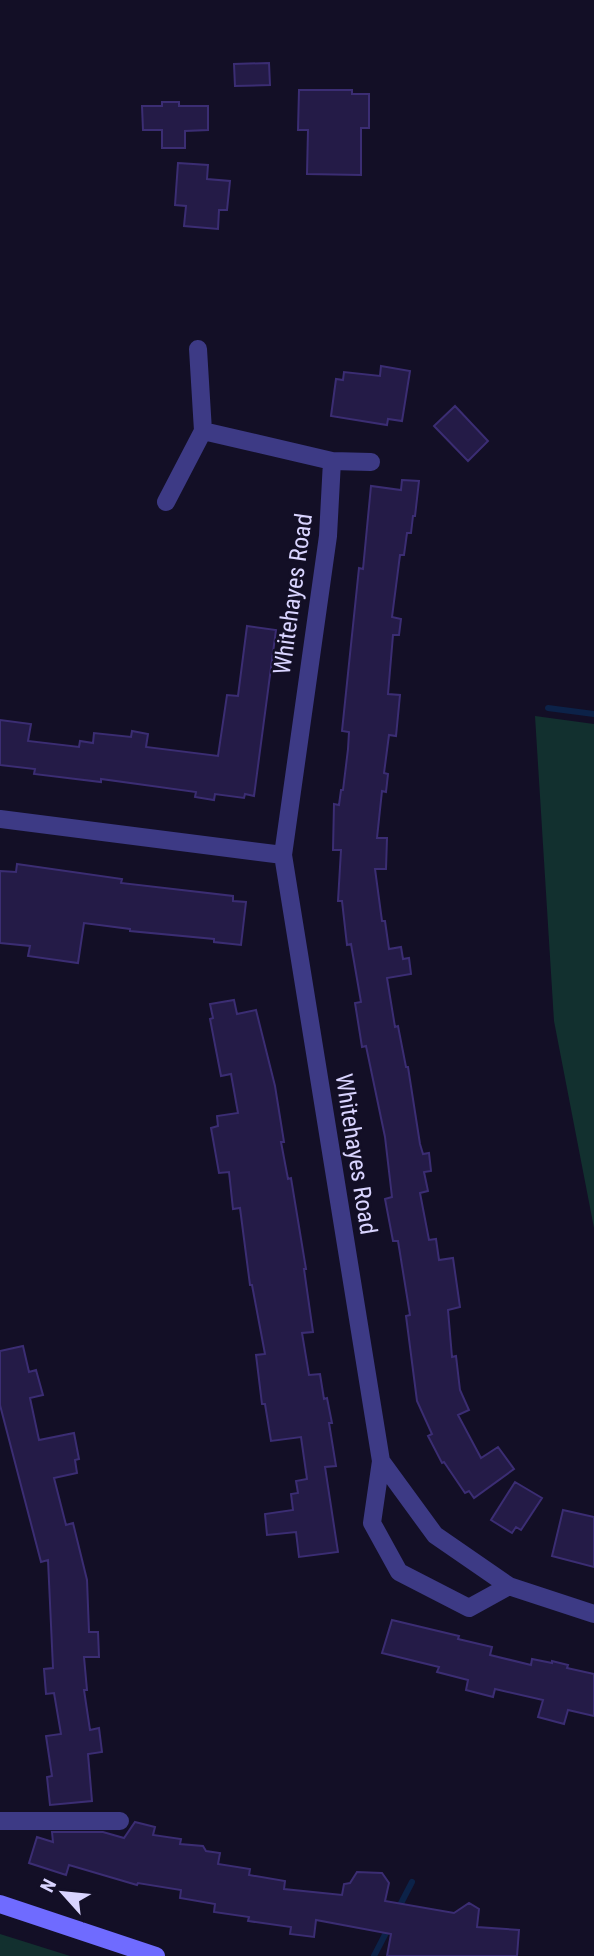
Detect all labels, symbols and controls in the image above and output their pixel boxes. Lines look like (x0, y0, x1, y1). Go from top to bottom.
street label: Whitehayes Road (268, 512, 318, 676)
street label: Whitehayes Road (329, 1072, 383, 1236)
north arrow (28, 1858, 98, 1928)
text: N (35, 1875, 61, 1896)

